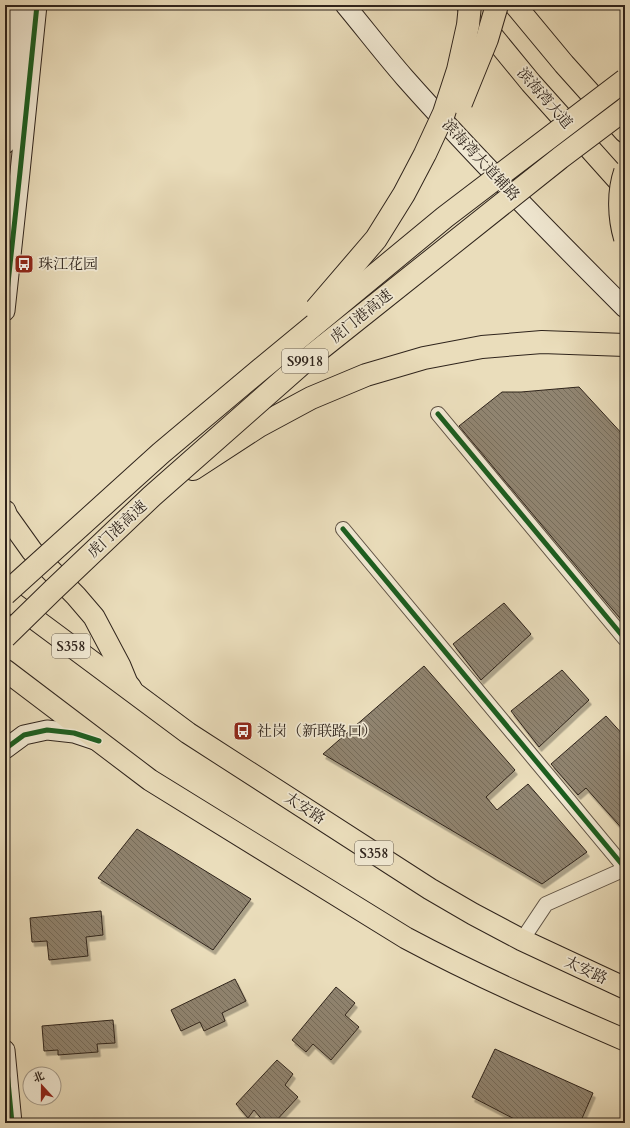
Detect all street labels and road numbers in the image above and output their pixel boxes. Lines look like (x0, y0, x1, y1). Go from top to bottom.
street label: 滨海湾大道 (513, 63, 577, 133)
street label: 滨海湾大道辅路 (438, 115, 524, 205)
street label: 虎门港高速 (326, 285, 396, 347)
road number: S9918 (282, 349, 328, 373)
street label: 虎门港高速 (83, 496, 151, 562)
road number: S358 (52, 634, 90, 658)
street label: 太安路 (281, 787, 329, 829)
road number: S358 (355, 841, 393, 865)
street label: 太安路 (561, 951, 611, 989)

